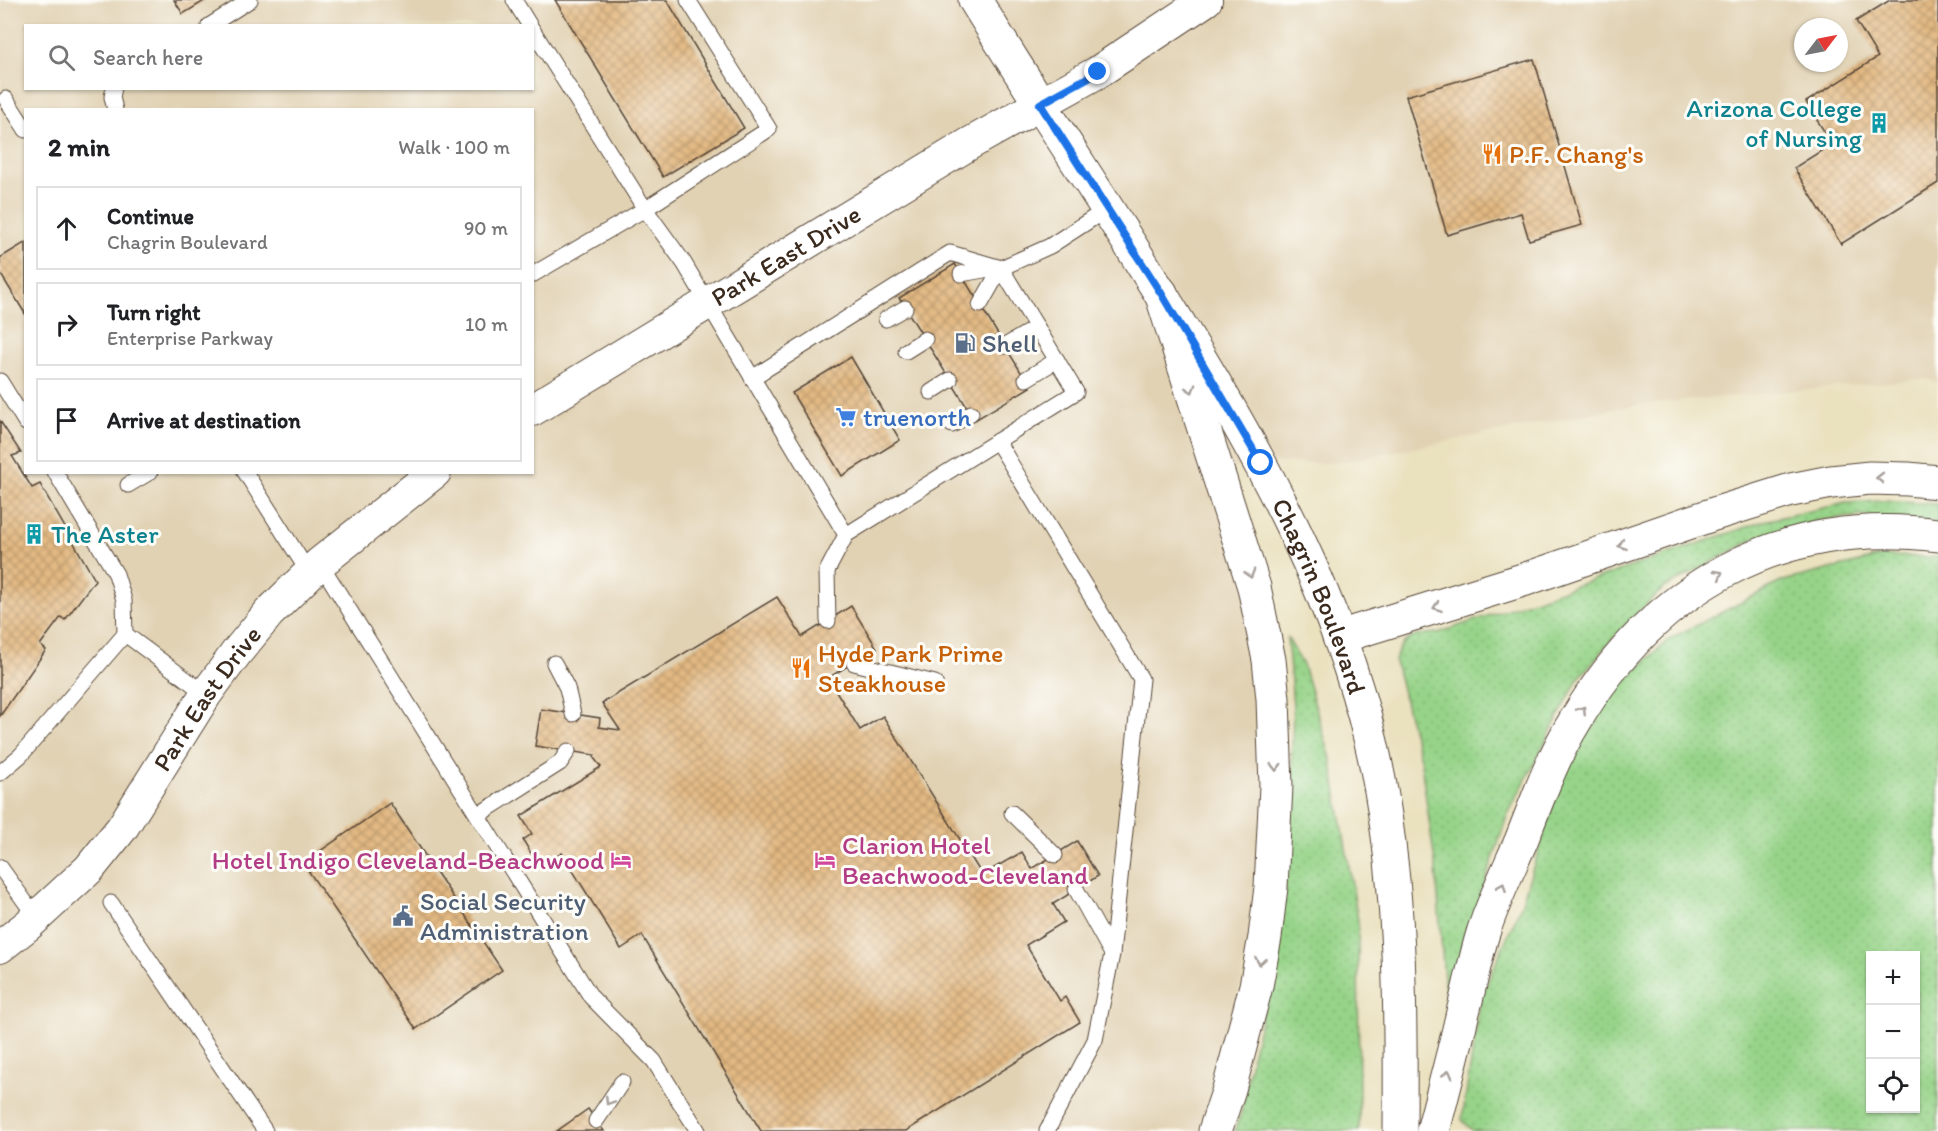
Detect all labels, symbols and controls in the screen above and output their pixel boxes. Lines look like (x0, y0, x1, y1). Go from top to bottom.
north arrow (1794, 18, 1848, 72)
search box (24, 24, 534, 90)
icon: search (45, 41, 78, 74)
text: Search here (93, 44, 203, 71)
route end (1084, 58, 1110, 84)
place label: Arizona College of Nursing (1686, 92, 1863, 154)
building icon: Arizona College of Nursing (1867, 111, 1891, 135)
text: 2 min (48, 131, 110, 163)
text: Walk · 100 m (398, 135, 510, 159)
place label: P.F. Chang's (1509, 138, 1644, 170)
restaurant icon: P.F. Chang's (1480, 142, 1504, 166)
street label: Park East Drive (705, 198, 866, 313)
text: Continue (107, 203, 194, 230)
icon: ahead (50, 212, 83, 245)
text: 90 m (464, 216, 508, 240)
text: Chagrin Boulevard (107, 230, 268, 254)
text: Turn right (107, 299, 201, 326)
icon: right (50, 308, 83, 341)
text: 10 m (465, 312, 508, 336)
text: Enterprise Parkway (107, 326, 273, 350)
place label: Shell (982, 327, 1038, 359)
fuel station icon: Shell (953, 331, 977, 355)
one-way arrow (1184, 383, 1196, 394)
place label: truenorth (863, 401, 971, 433)
icon: arrive (50, 404, 83, 437)
supermarket icon: truenorth (834, 405, 858, 429)
text: Arrive at destination (107, 407, 301, 434)
route start (1247, 449, 1273, 475)
one-way arrow (1875, 472, 1884, 484)
street label: Chagrin Boulevard (1265, 493, 1373, 698)
place label: The Aster (51, 518, 159, 550)
building icon: The Aster (22, 522, 46, 546)
one-way arrow (1617, 538, 1628, 551)
one-way arrow (1243, 568, 1255, 579)
one-way arrow (1713, 570, 1723, 581)
one-way arrow (1432, 600, 1443, 612)
street label: Park East Drive (146, 619, 268, 777)
place label: Hyde Park Prime Steakhouse (818, 637, 1004, 699)
restaurant icon: Hyde Park Prime Steakhouse (789, 656, 813, 680)
one-way arrow (1575, 706, 1586, 717)
one-way arrow (1270, 762, 1282, 771)
place label: Clarion Hotel Beachwood-Cleveland (842, 829, 1088, 891)
place label: Hotel Indigo Cleveland-Beachwood (212, 844, 604, 876)
hotel icon: Hotel Indigo Cleveland-Beachwood (609, 848, 633, 872)
hotel icon: Clarion Hotel Beachwood-Cleveland (813, 848, 837, 872)
one-way arrow (1495, 883, 1507, 894)
place label: Social Security Administration (420, 885, 589, 947)
public building icon: Social Security Administration (391, 904, 415, 928)
map controls (1866, 951, 1920, 1113)
button: + (1866, 951, 1920, 1005)
one-way arrow (1255, 956, 1267, 966)
button: − (1866, 1005, 1920, 1059)
button: locate (1866, 1059, 1920, 1113)
one-way arrow (1440, 1070, 1453, 1080)
one-way arrow (605, 1095, 616, 1106)

